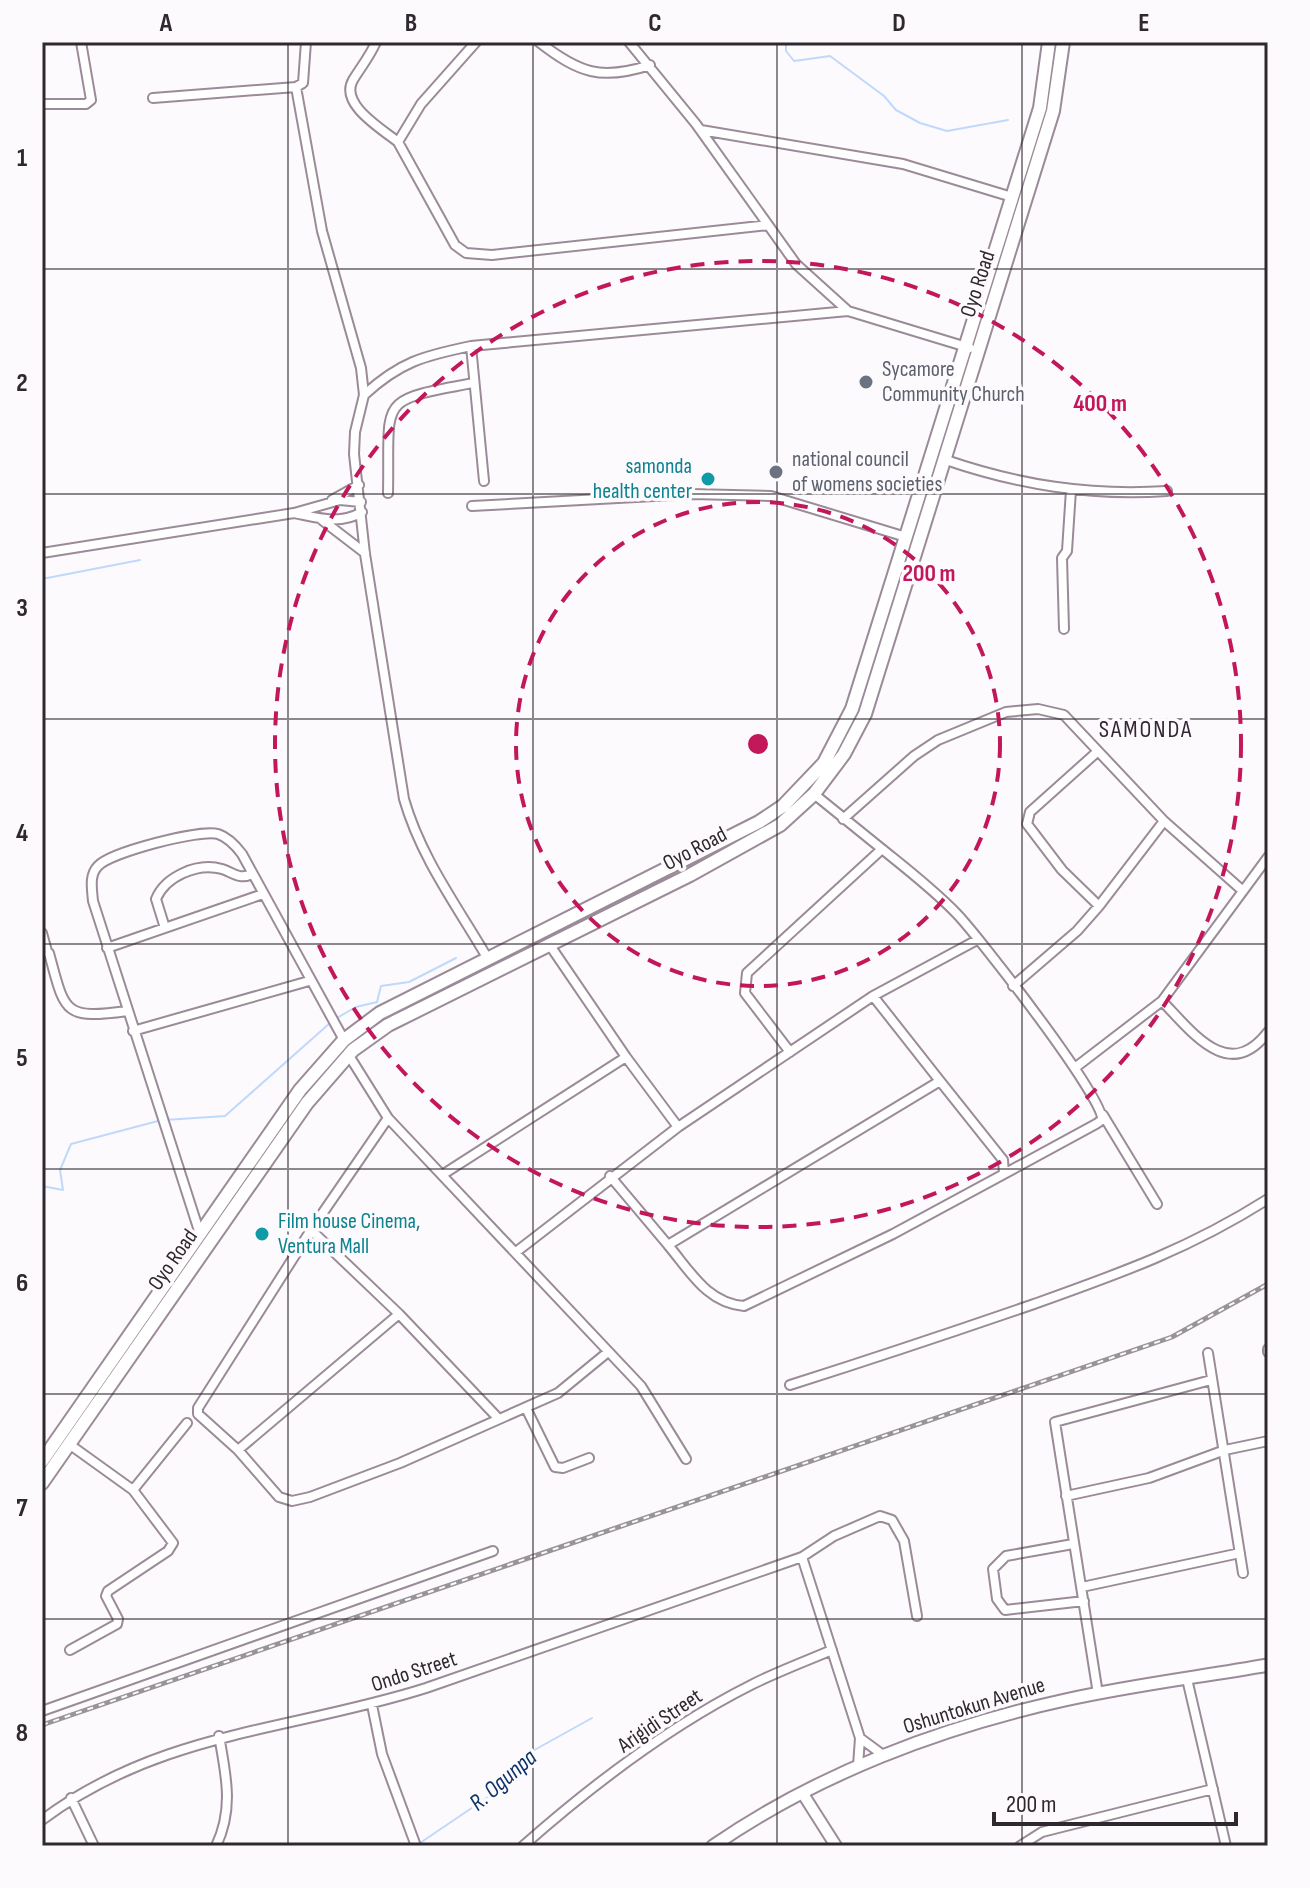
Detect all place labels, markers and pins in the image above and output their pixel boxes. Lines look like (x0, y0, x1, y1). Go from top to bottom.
place label: Sycamore Community Church (882, 356, 1025, 408)
marker: Sycamore Community Church (857, 373, 875, 391)
place label: national council of womens societies (792, 446, 942, 498)
place label: samonda health center (593, 453, 692, 505)
marker: national council of womens societies (767, 463, 785, 481)
marker: samonda health center (699, 470, 717, 488)
centre of rings (744, 730, 772, 758)
place label: Film house Cinema, Ventura Mall (278, 1208, 420, 1260)
marker: Film house Cinema, Ventura Mall (253, 1225, 271, 1243)

